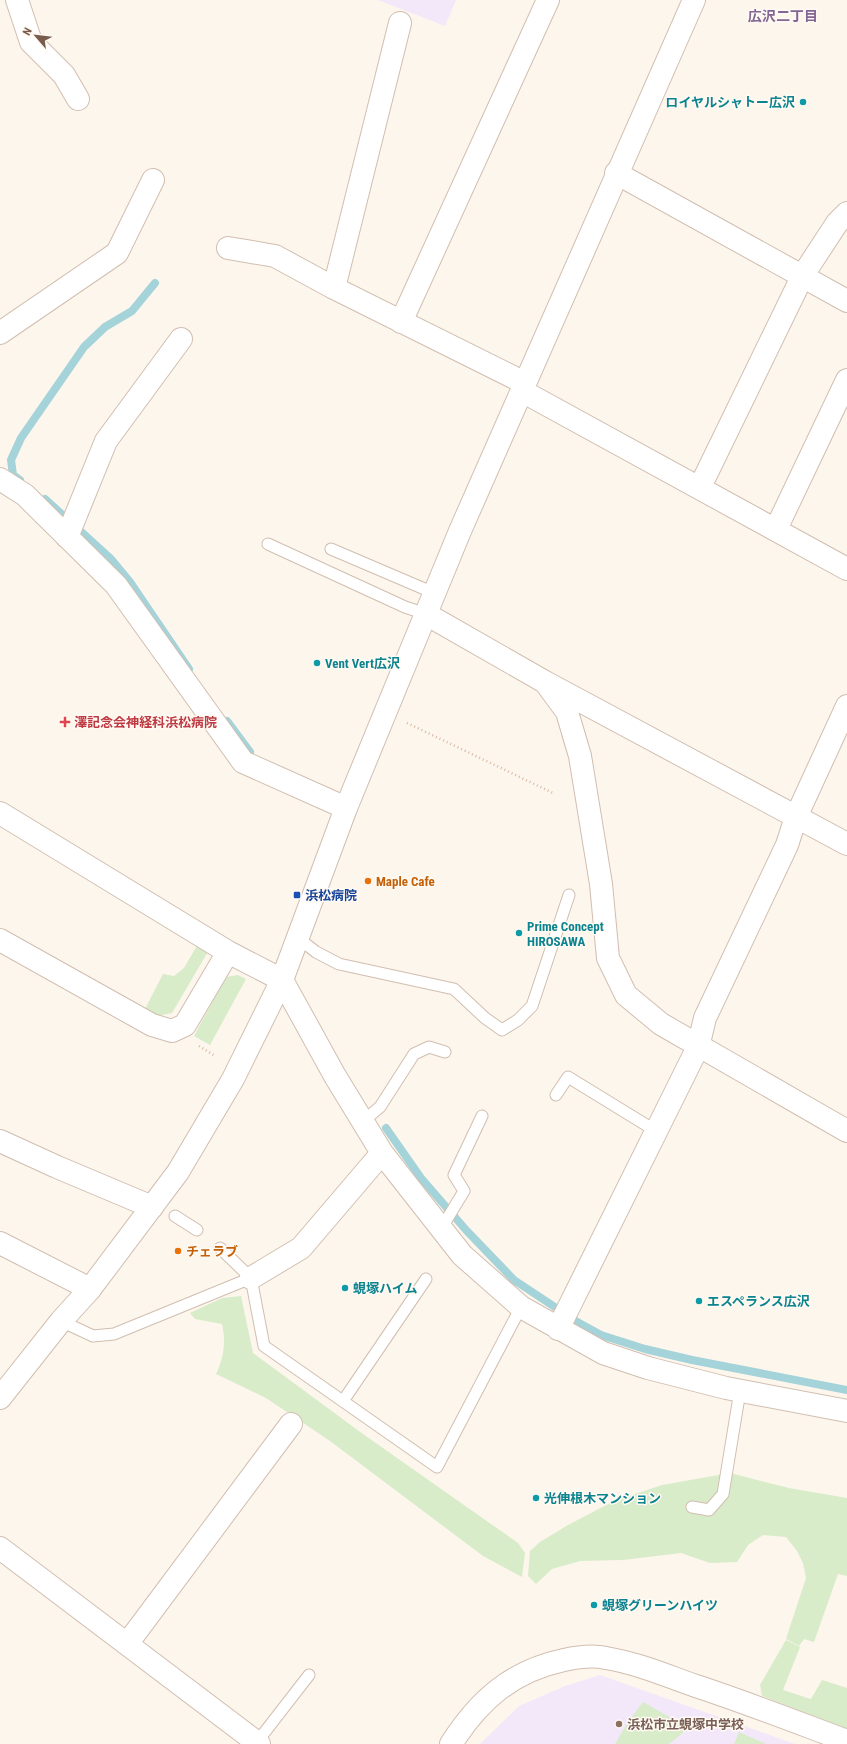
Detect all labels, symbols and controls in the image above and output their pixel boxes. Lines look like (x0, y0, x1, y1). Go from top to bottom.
district label: 広沢二丁目 (748, 8, 818, 24)
north arrow (16, 16, 56, 56)
text: N (20, 25, 35, 38)
place label: ロイヤルシャトー広沢 (665, 95, 795, 110)
marker: ロイヤルシャトー広沢 (798, 97, 808, 107)
place label: Vent Vert広沢 (325, 656, 400, 671)
marker: Vent Vert広沢 (312, 658, 322, 668)
place label: 澤記念会神経科浜松病院 (74, 715, 217, 730)
marker: 澤記念会神経科浜松病院 (59, 716, 71, 728)
place label: Maple Cafe (376, 874, 435, 889)
marker: Maple Cafe (363, 876, 373, 886)
place label: 浜松病院 (305, 888, 357, 903)
marker: 浜松病院 (292, 890, 302, 900)
place label: Prime Concept HIROSAWA (527, 919, 604, 949)
marker: Prime Concept HIROSAWA (514, 928, 524, 938)
place label: チェラブ (186, 1244, 238, 1259)
marker: チェラブ (173, 1246, 183, 1256)
place label: 蜆塚ハイム (353, 1281, 417, 1296)
marker: 蜆塚ハイム (340, 1283, 350, 1293)
place label: エスペランス広沢 (707, 1294, 810, 1309)
marker: エスペランス広沢 (694, 1296, 704, 1306)
place label: 光伸根木マンション (544, 1491, 661, 1506)
marker: 光伸根木マンション (531, 1493, 541, 1503)
place label: 蜆塚グリーンハイツ (602, 1598, 718, 1613)
marker: 蜆塚グリーンハイツ (589, 1600, 599, 1610)
place label: 浜松市立蜆塚中学校 (627, 1717, 744, 1732)
marker: 浜松市立蜆塚中学校 (614, 1719, 624, 1729)

